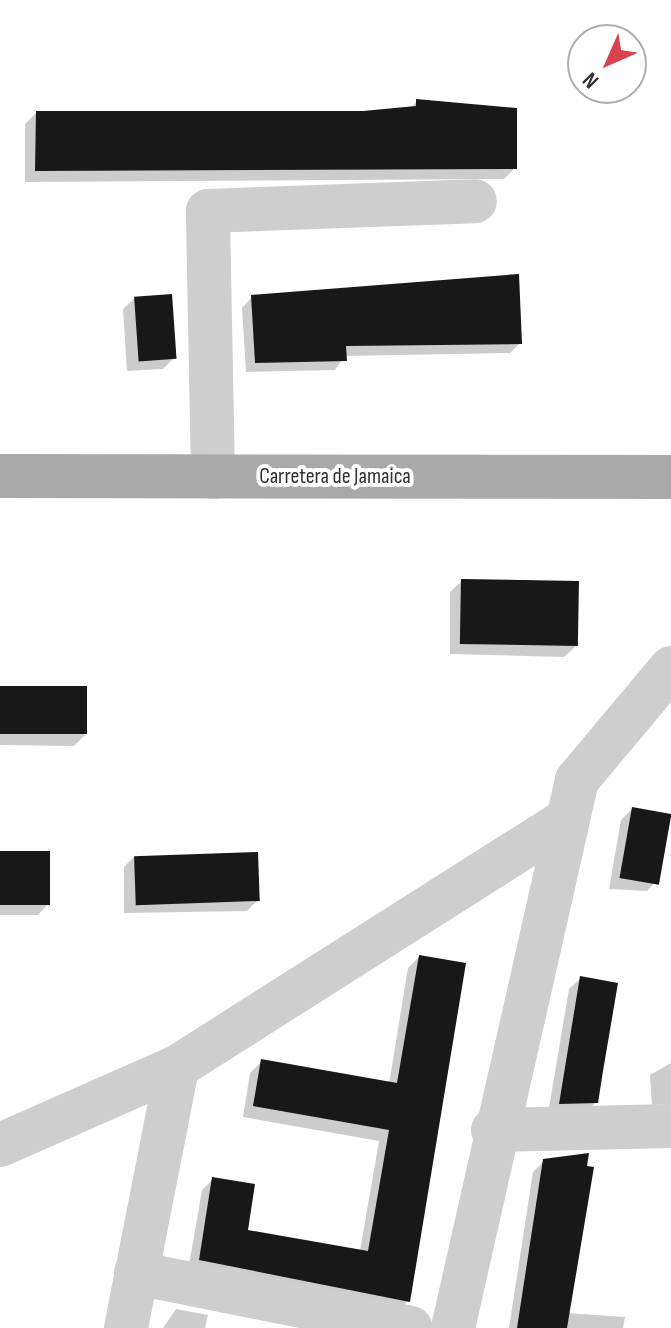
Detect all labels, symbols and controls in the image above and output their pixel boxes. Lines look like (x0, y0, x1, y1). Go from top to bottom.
north arrow (567, 24, 647, 104)
text: N (577, 66, 605, 94)
street label: Carretera de Jamaica (259, 464, 411, 490)

